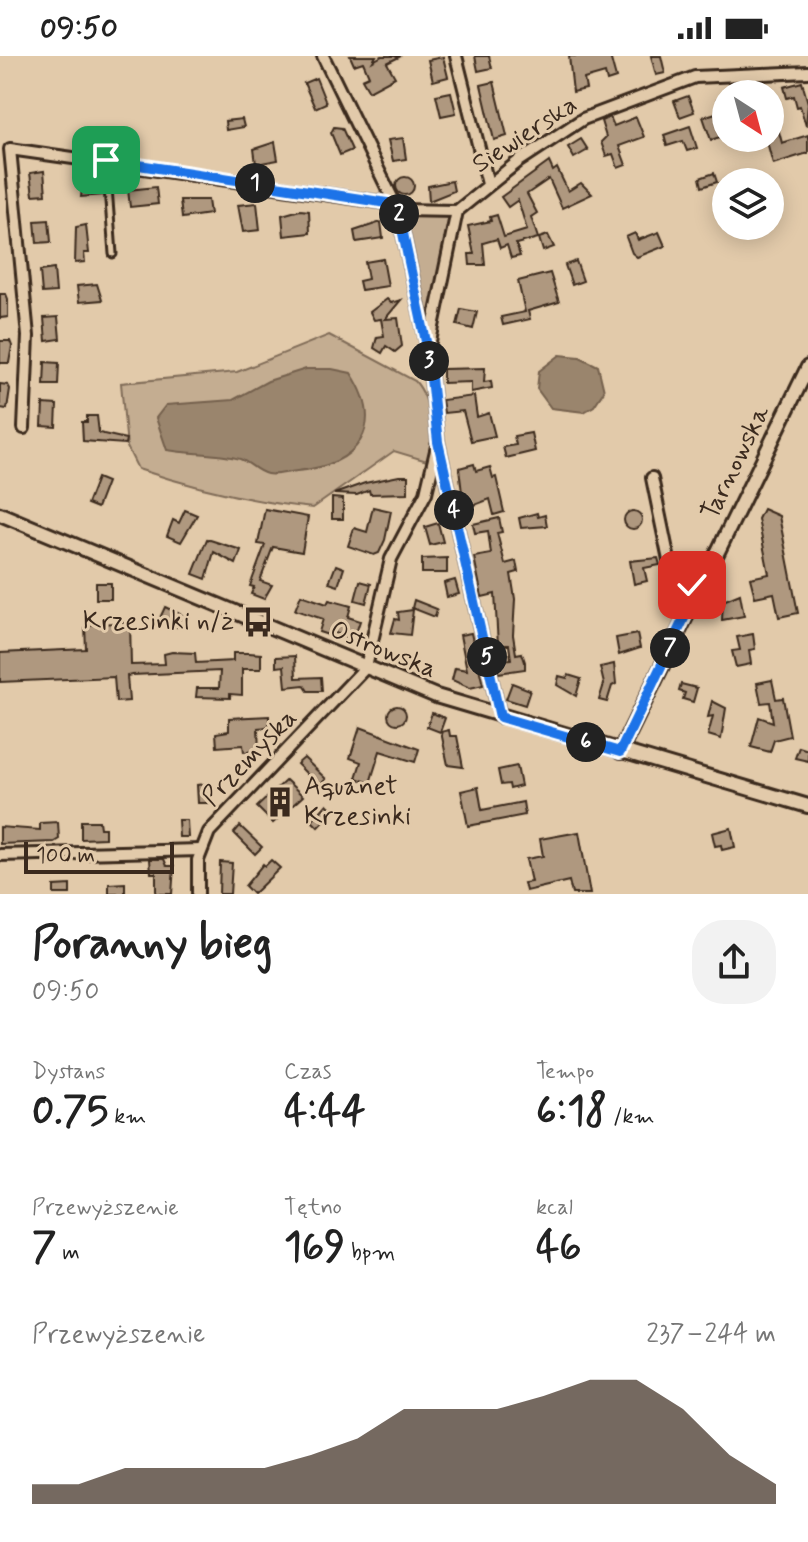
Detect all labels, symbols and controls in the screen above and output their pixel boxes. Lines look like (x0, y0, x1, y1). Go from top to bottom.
text: 09:50 (40, 9, 118, 48)
north arrow (712, 80, 784, 152)
map controls (712, 80, 784, 240)
street label: Siewierska (466, 88, 584, 182)
pin (72, 126, 140, 194)
icon: arrive (84, 138, 128, 182)
pin: 1 (235, 163, 275, 203)
button: layers (712, 168, 784, 240)
text: 1 (250, 169, 260, 197)
pin: 2 (379, 194, 419, 234)
text: 2 (394, 200, 404, 228)
pin: 3 (409, 341, 449, 381)
text: 3 (424, 347, 434, 375)
street label: Tarnowska (694, 400, 778, 526)
pin: 4 (434, 490, 474, 530)
text: 4 (448, 496, 460, 524)
pin (658, 551, 726, 619)
icon: check (670, 563, 714, 607)
place label: Krzesinki n/ż (83, 605, 234, 639)
bus stop icon: Krzesinki n/ż (241, 605, 275, 639)
street label: Ostrowska (325, 613, 441, 687)
pin: 7 (650, 628, 690, 668)
text: 7 (663, 634, 677, 662)
pin: 5 (467, 637, 507, 677)
text: 5 (480, 643, 494, 671)
street label: Przemyska (195, 702, 305, 814)
pin: 6 (566, 722, 606, 762)
text: 6 (580, 728, 592, 756)
place label: Aquanet Krzesinki (304, 770, 411, 834)
building icon: Aquanet Krzesinki (263, 785, 297, 819)
scale bar (24, 838, 174, 874)
text: 100 m (36, 842, 95, 870)
text: Poranny bieg (32, 916, 272, 974)
button: share (692, 920, 776, 1004)
text: 09:50 (32, 975, 99, 1009)
text: Dystans (32, 1058, 105, 1086)
text: Czas (284, 1058, 332, 1086)
text: Tempo (536, 1058, 594, 1086)
text: 0.75 (32, 1086, 108, 1138)
text: 4:44 (284, 1086, 366, 1138)
text: 6:18 (536, 1086, 607, 1138)
text: km (108, 1103, 146, 1131)
text: /km (607, 1103, 655, 1131)
text: Przewyższenie (32, 1194, 179, 1222)
text: Tętno (284, 1194, 342, 1222)
text: kcal (536, 1194, 573, 1222)
text: 7 (32, 1222, 56, 1274)
text: 169 (284, 1222, 345, 1274)
text: 46 (536, 1222, 581, 1274)
text: m (56, 1239, 80, 1267)
text: bpm (345, 1239, 395, 1267)
text: Przewyższenie (32, 1318, 205, 1352)
text: 237–244 m (646, 1318, 776, 1352)

